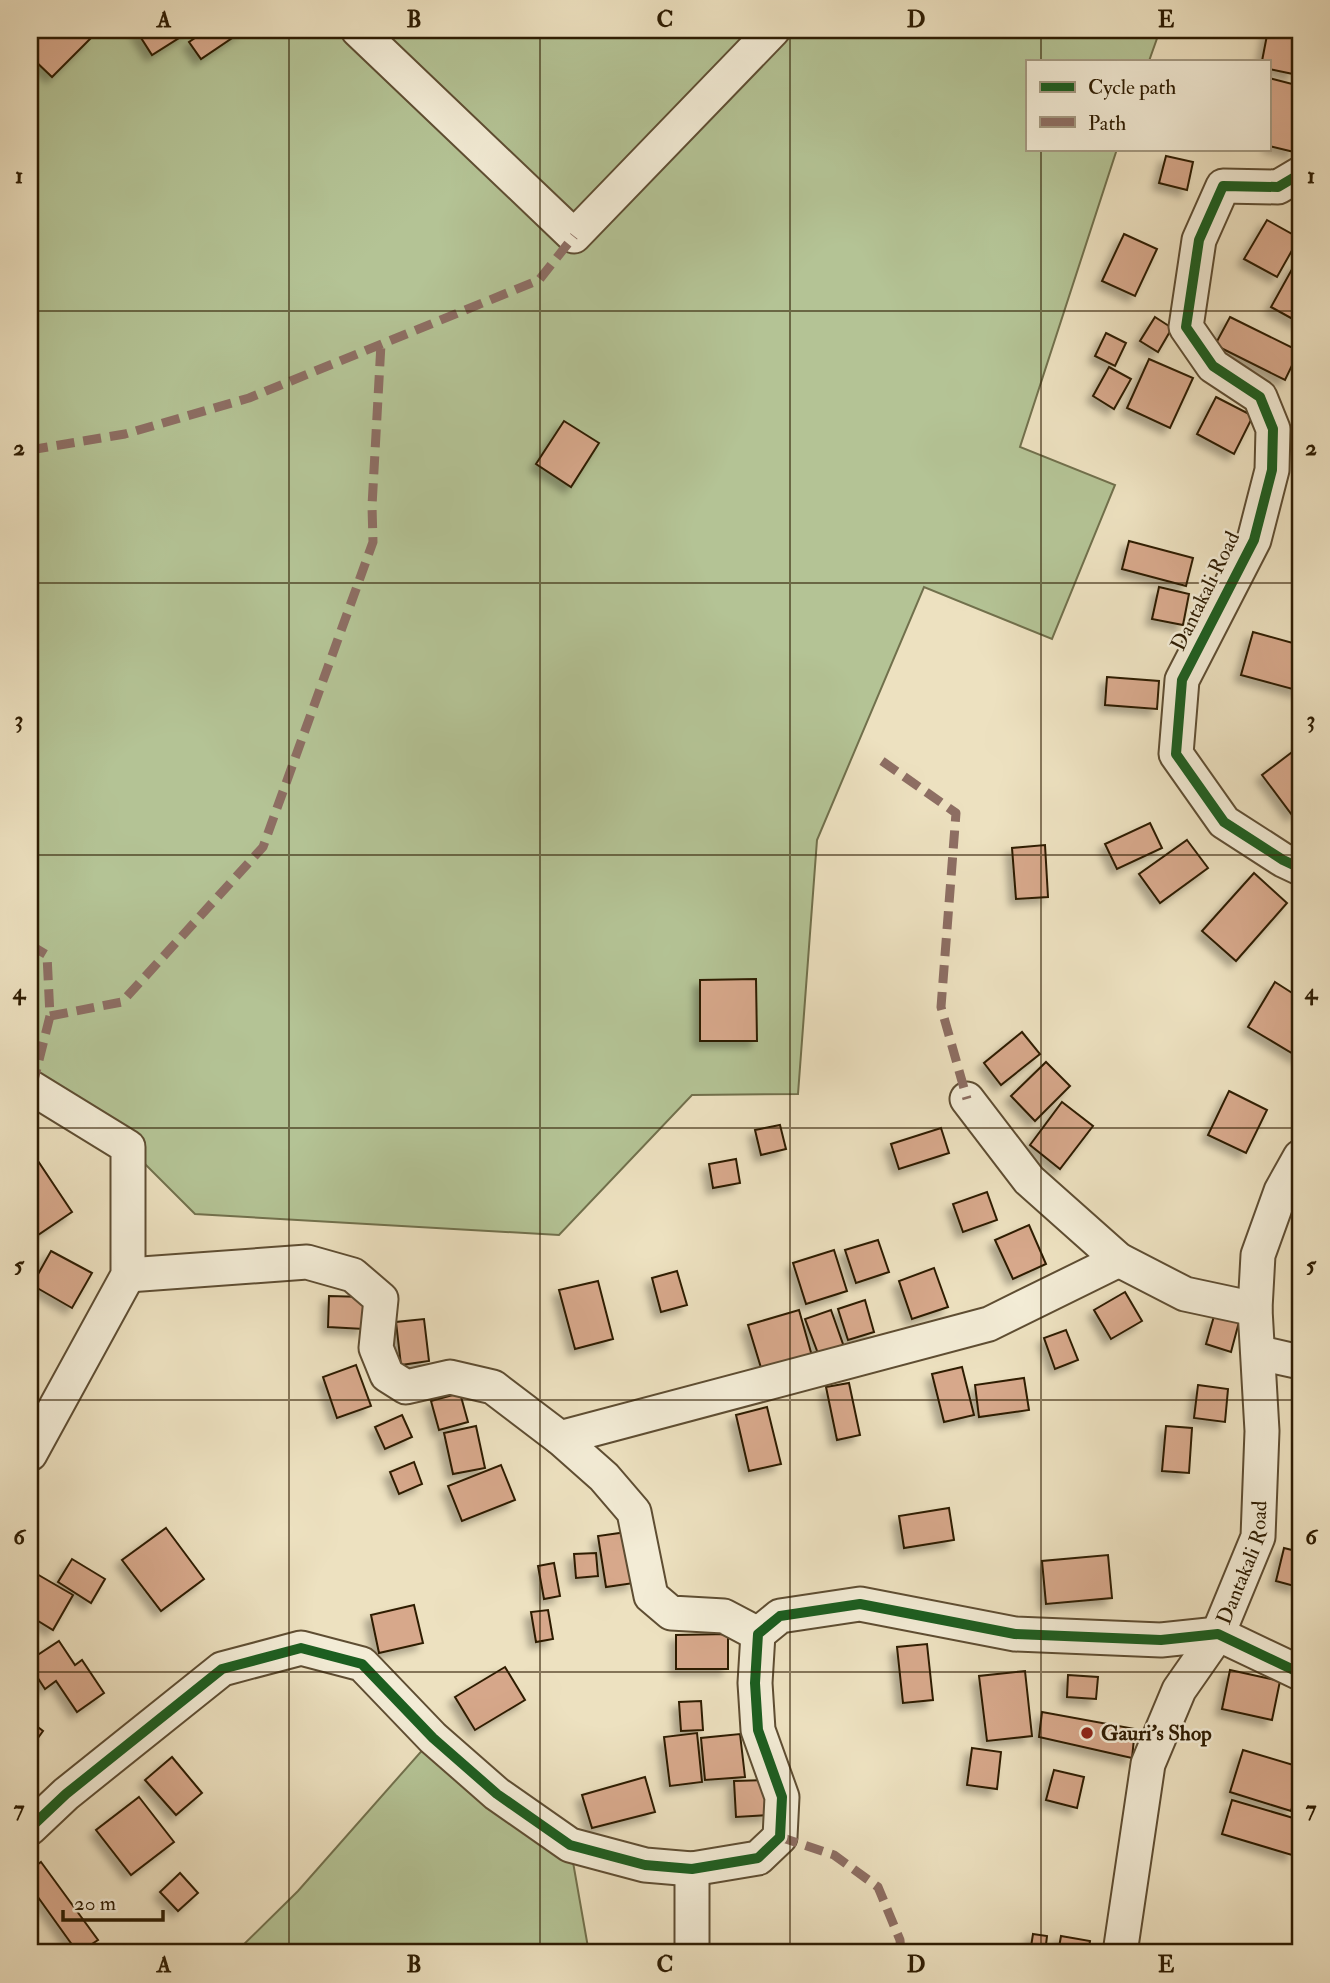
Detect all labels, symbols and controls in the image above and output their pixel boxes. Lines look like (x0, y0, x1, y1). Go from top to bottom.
text: A (156, 5, 172, 34)
text: B (406, 5, 422, 34)
text: C (657, 5, 673, 34)
text: D (907, 5, 925, 34)
text: E (1158, 5, 1175, 34)
legend (1026, 60, 1270, 150)
text: Cycle path (1088, 74, 1176, 101)
text: Path (1088, 110, 1126, 137)
text: 1 (15, 161, 23, 190)
text: 1 (1307, 161, 1315, 190)
text: 2 (13, 433, 25, 462)
text: 2 (1305, 433, 1317, 462)
street label: Dantakali Road (1165, 526, 1246, 655)
text: 3 (15, 705, 23, 734)
text: 3 (1307, 705, 1315, 734)
text: 4 (12, 977, 27, 1006)
text: 4 (1304, 977, 1319, 1006)
text: 5 (14, 1250, 25, 1279)
text: 5 (1306, 1250, 1317, 1279)
street label: Dantakali Road (1210, 1499, 1274, 1629)
text: 6 (13, 1522, 27, 1551)
text: 6 (1305, 1522, 1319, 1551)
place label: Gauri's Shop (1101, 1720, 1212, 1747)
marker: Gauri's Shop (1079, 1725, 1095, 1741)
text: 7 (14, 1794, 25, 1823)
text: 7 (1306, 1794, 1317, 1823)
scale bar (63, 1878, 163, 1922)
text: 20 m (74, 1890, 116, 1917)
text: A (156, 1950, 172, 1979)
text: B (406, 1950, 422, 1979)
text: C (657, 1950, 673, 1979)
text: D (907, 1950, 925, 1979)
text: E (1158, 1950, 1175, 1979)

